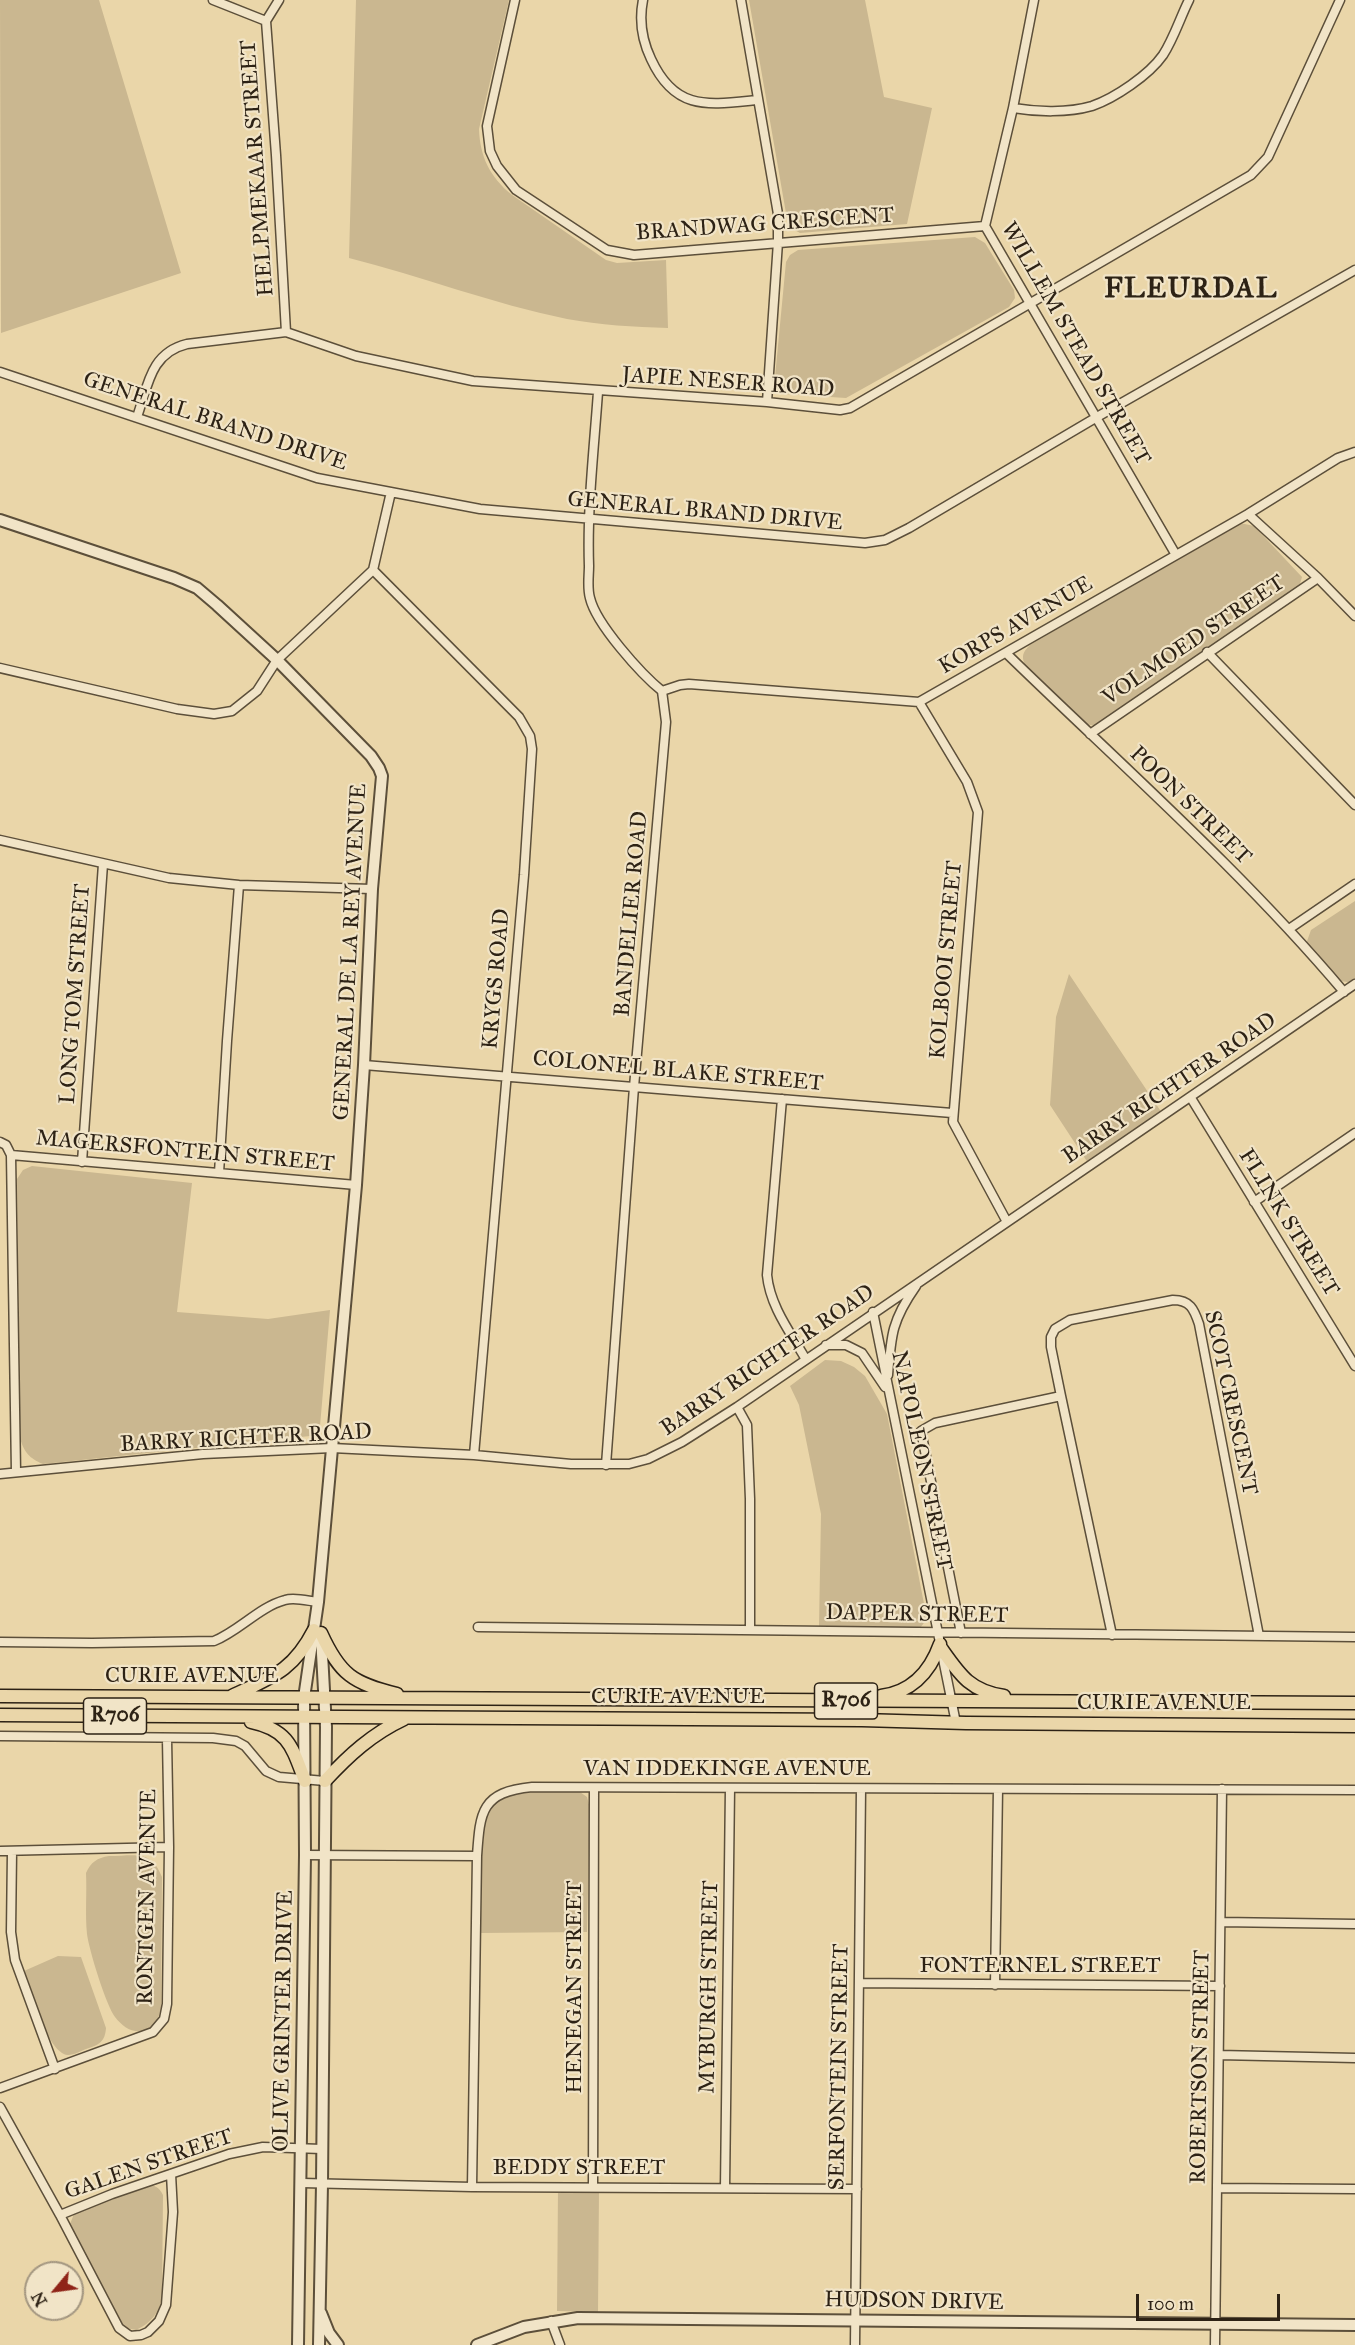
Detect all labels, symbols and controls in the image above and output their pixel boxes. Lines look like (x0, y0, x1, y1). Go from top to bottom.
street label: HELPMEKAAR STREET (236, 39, 280, 297)
street label: BRANDWAG CRESCENT (635, 203, 895, 247)
street label: WILLEM STEAD STREET (995, 218, 1155, 470)
district label: FLEURDAL (1104, 273, 1278, 307)
street label: JAPIE NESER ROAD (621, 362, 835, 404)
street label: GENERAL BRAND DRIVE (80, 367, 350, 477)
street label: GENERAL BRAND DRIVE (566, 487, 844, 537)
street label: VOLMOED STREET (1098, 570, 1290, 712)
street label: KORPS AVENUE (935, 571, 1097, 681)
street label: POON STREET (1124, 741, 1256, 871)
street label: GENERAL DE LA REY AVENUE (329, 783, 373, 1121)
street label: BANDELIER ROAD (610, 810, 654, 1018)
street label: KOLBOOI STREET (925, 859, 969, 1061)
street label: LONG TOM STREET (55, 883, 97, 1105)
street label: KRYGS ROAD (478, 908, 516, 1050)
street label: BARRY RICHTER ROAD (1058, 1008, 1282, 1170)
street label: COLONEL BLAKE STREET (532, 1046, 824, 1098)
street label: MAGERSFONTEIN STREET (34, 1126, 336, 1178)
street label: FLINK STREET (1232, 1144, 1344, 1302)
street label: BARRY RICHTER ROAD (656, 1280, 880, 1442)
street label: SCOT CRESCENT (1198, 1308, 1262, 1498)
street label: NAPOLEON STREET (885, 1349, 957, 1573)
street label: BARRY RICHTER ROAD (119, 1419, 373, 1459)
street label: DAPPER STREET (825, 1600, 1009, 1630)
street label: CURIE AVENUE (105, 1664, 279, 1690)
road number: R706 (814, 1683, 878, 1719)
street label: CURIE AVENUE (591, 1685, 765, 1711)
street label: CURIE AVENUE (1077, 1691, 1251, 1717)
road number: R706 (84, 1698, 146, 1734)
street label: VAN IDDEKINGE AVENUE (583, 1757, 871, 1783)
street label: RONTGEN AVENUE (133, 1789, 163, 2005)
street label: HENEGAN STREET (563, 1880, 589, 2094)
street label: MYBURGH STREET (695, 1880, 725, 2094)
street label: OLIVE GRINTER DRIVE (269, 1890, 299, 2152)
street label: SERFONTEIN STREET (825, 1943, 855, 2191)
street label: ROBERTSON STREET (1186, 1950, 1216, 2184)
street label: FONTERNEL STREET (919, 1954, 1161, 1980)
street label: GALEN STREET (61, 2124, 237, 2206)
street label: BEDDY STREET (493, 2156, 665, 2182)
north arrow (24, 2261, 84, 2321)
scale bar (1139, 2282, 1283, 2320)
street label: HUDSON DRIVE (824, 2287, 1004, 2317)
text: N (28, 2288, 51, 2310)
text: 100 m (1147, 2293, 1194, 2315)

